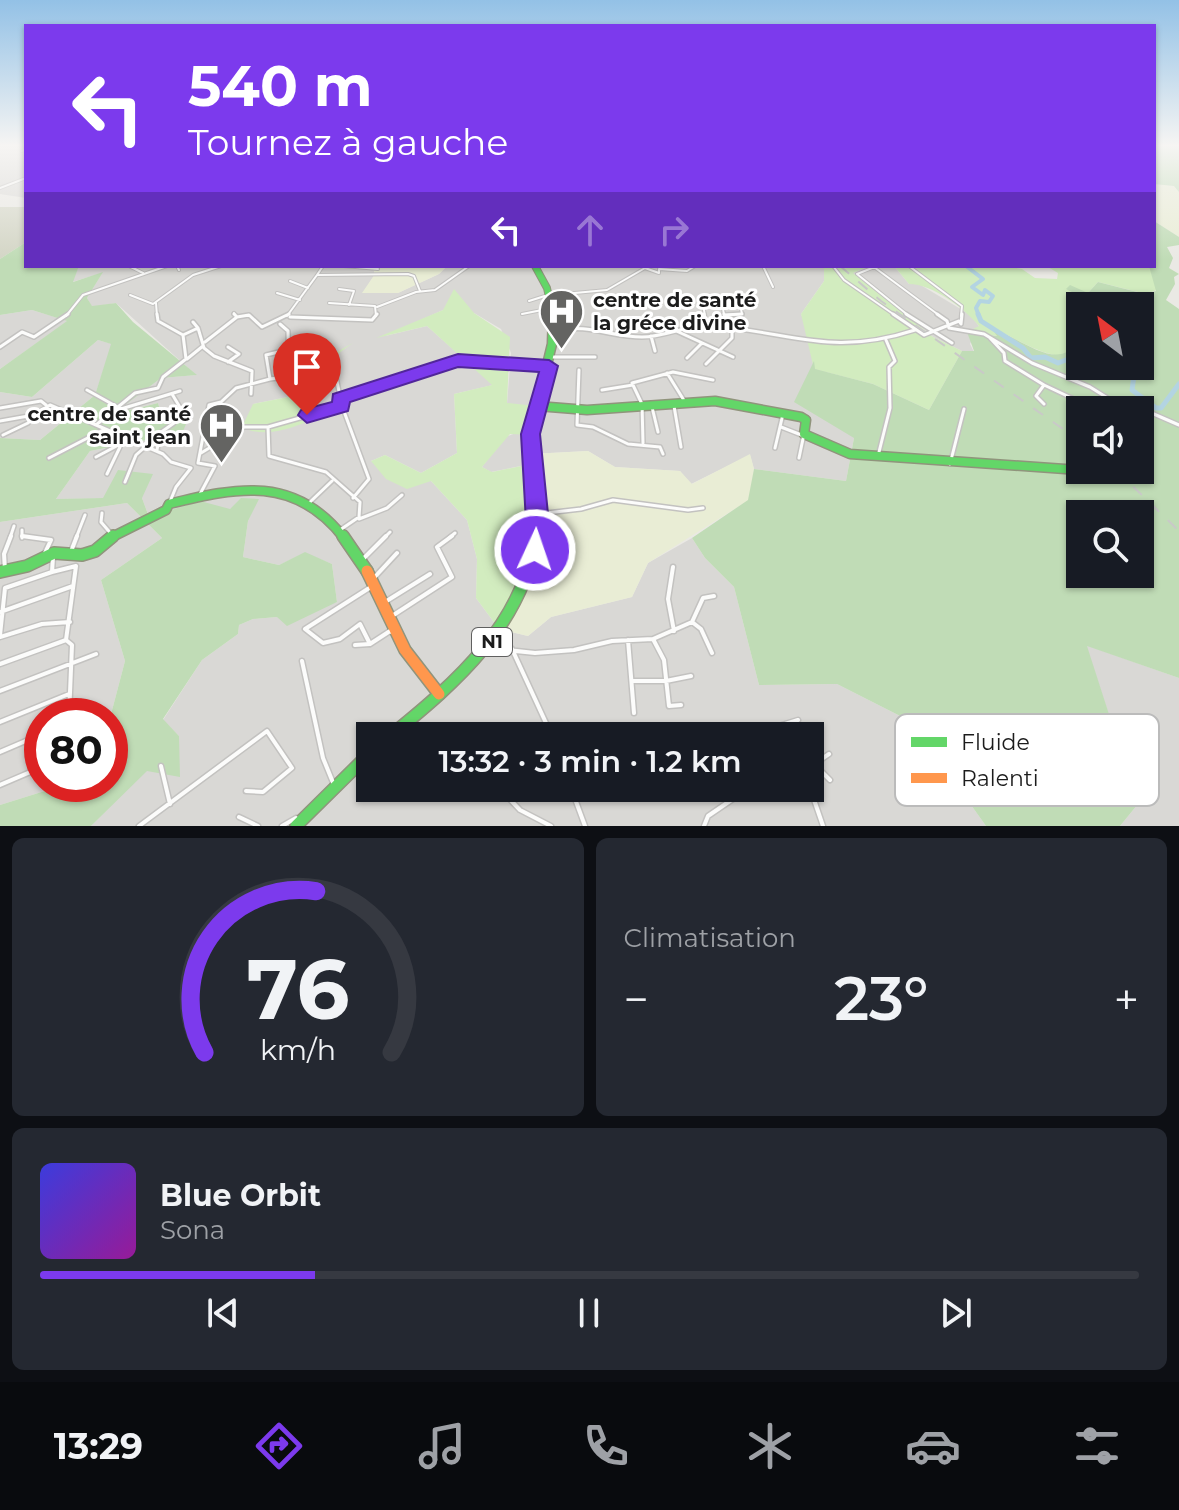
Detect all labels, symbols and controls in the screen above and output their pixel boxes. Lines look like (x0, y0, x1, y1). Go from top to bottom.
text: 540 m (188, 52, 373, 120)
icon: left (56, 56, 160, 160)
text: Tournez à gauche (188, 120, 508, 164)
icon: left (484, 208, 528, 252)
icon: ahead (568, 208, 612, 252)
icon: right (652, 208, 696, 252)
hospital icon: centre de santé la gréce divine (538, 287, 586, 350)
place label: centre de santé la gréce divine (593, 288, 756, 335)
north arrow (1066, 292, 1154, 380)
map controls (1066, 292, 1154, 588)
pin (273, 333, 341, 415)
icon: arrive (285, 345, 329, 389)
button: sound (1066, 396, 1154, 484)
place label: centre de santé saint jean (28, 402, 191, 449)
hospital icon: centre de santé saint jean (198, 402, 246, 465)
button: search (1066, 500, 1154, 588)
position arrow (493, 508, 577, 592)
road number: N1 (472, 628, 512, 656)
speed limit sign: 80 (24, 698, 128, 802)
legend (895, 714, 1159, 806)
text: Fluide (961, 729, 1030, 756)
text: 13:32 · 3 min · 1.2 km (439, 743, 741, 780)
text: Ralenti (961, 765, 1039, 792)
text: Climatisation (624, 922, 796, 954)
text: 76 (246, 938, 349, 1040)
text: 23° (834, 962, 928, 1035)
text: − (624, 972, 649, 1026)
text: + (1114, 972, 1139, 1026)
text: km/h (260, 1032, 336, 1067)
text: Blue Orbit (160, 1177, 321, 1214)
text: Sona (160, 1214, 225, 1246)
icon: previous (201, 1291, 245, 1335)
icon: pause (567, 1291, 611, 1335)
icon: next (934, 1291, 978, 1335)
icon: directions (251, 1418, 307, 1474)
icon: music (414, 1418, 470, 1474)
icon: phone (578, 1418, 634, 1474)
icon: climate (742, 1418, 798, 1474)
icon: car (905, 1418, 961, 1474)
icon: filters (1069, 1418, 1125, 1474)
text: 13:29 (54, 1424, 143, 1468)

